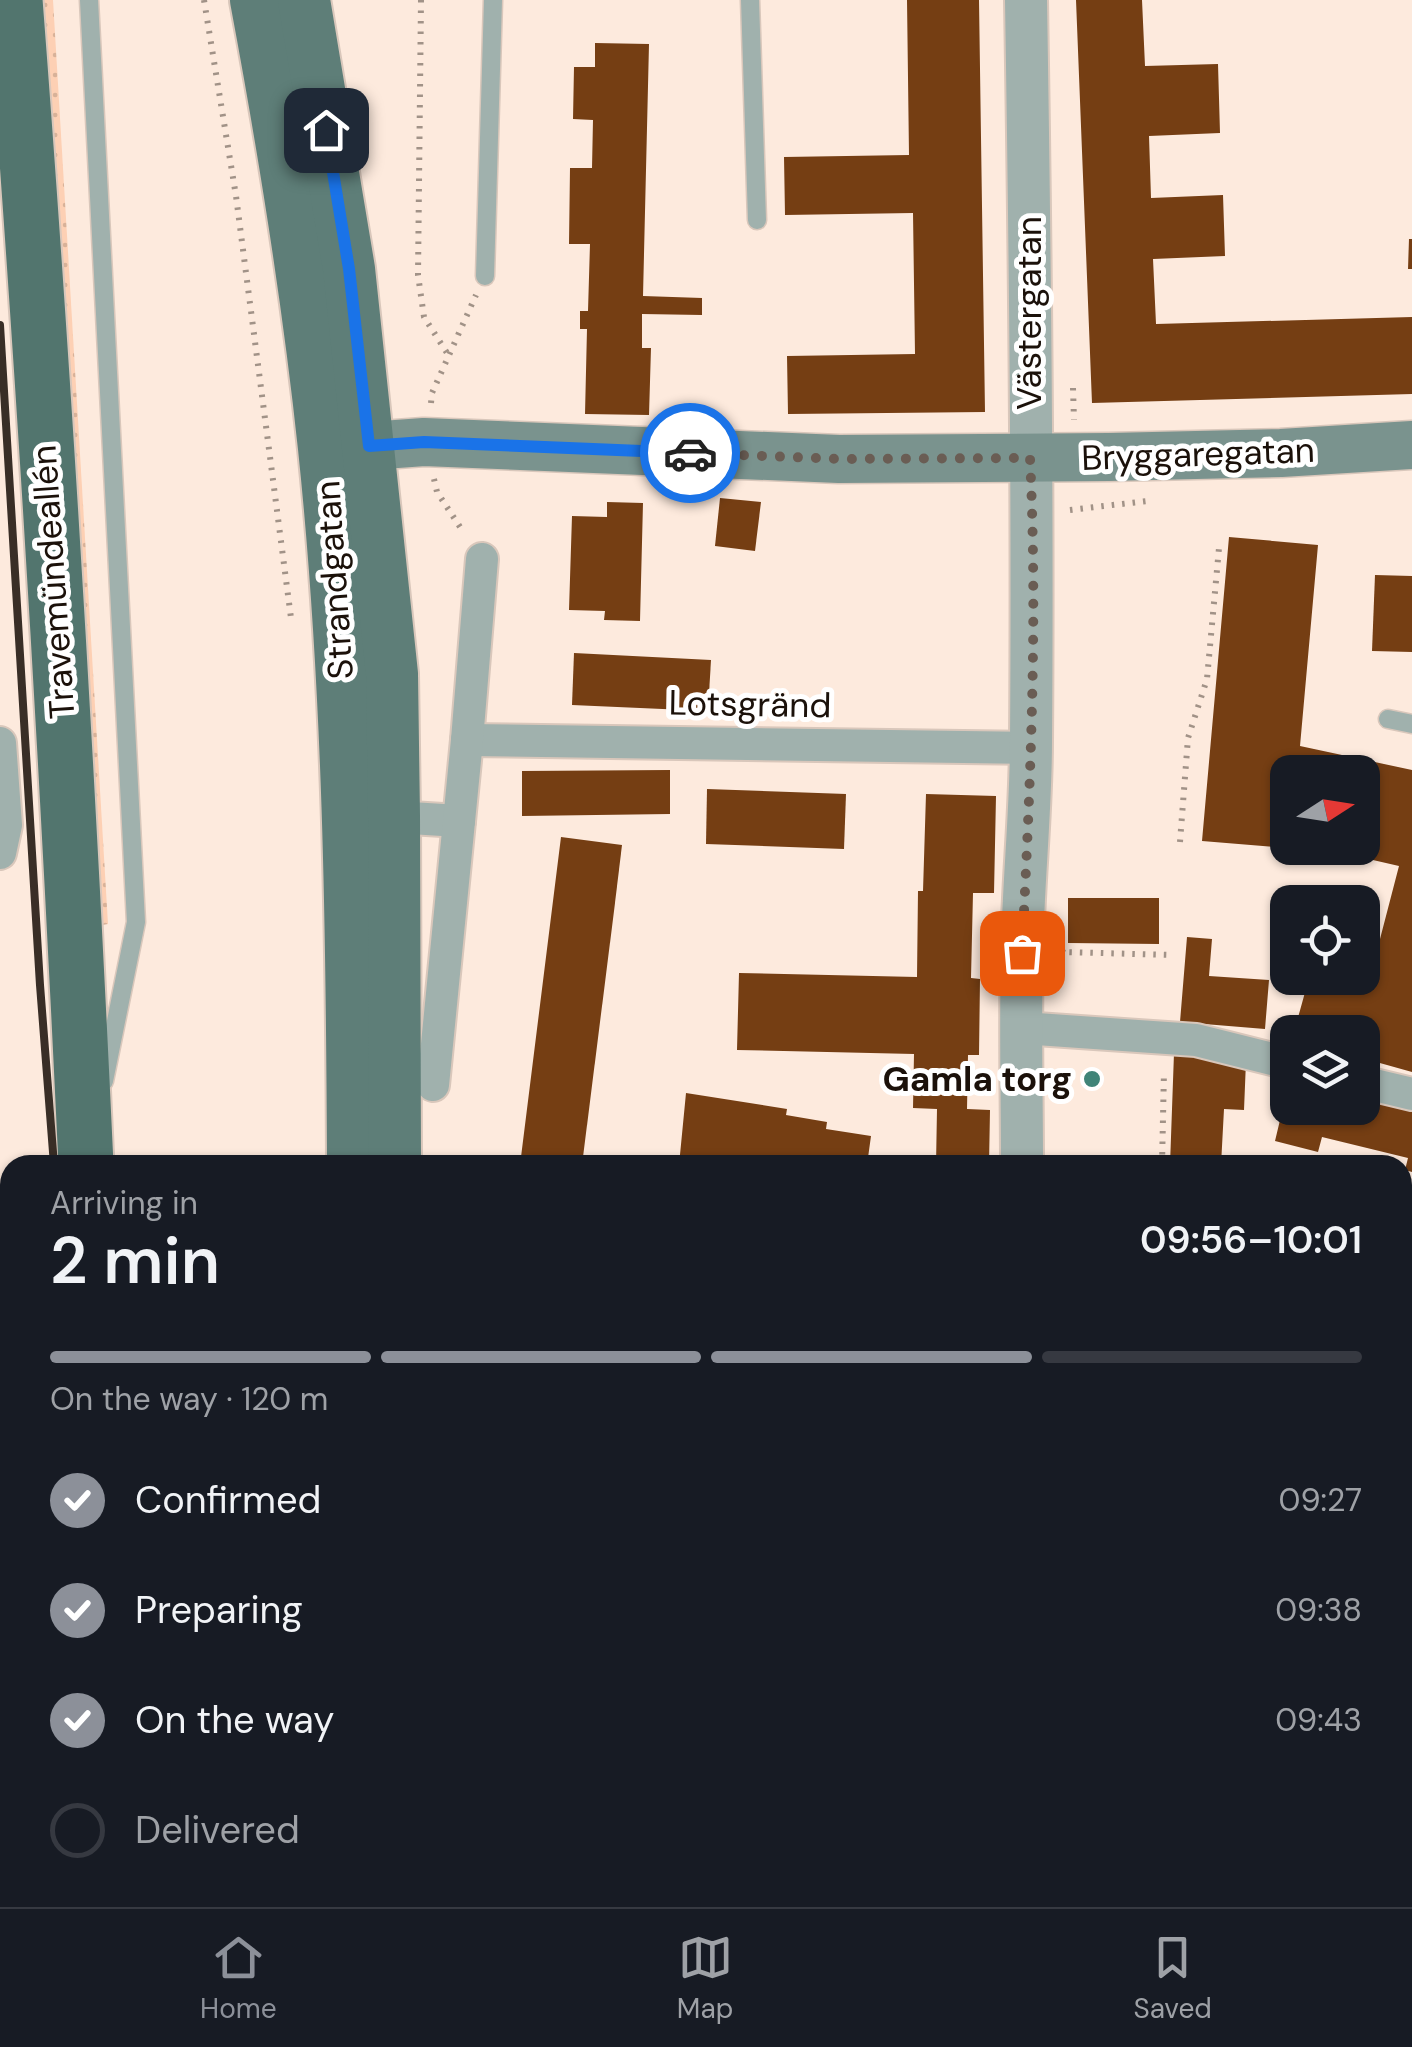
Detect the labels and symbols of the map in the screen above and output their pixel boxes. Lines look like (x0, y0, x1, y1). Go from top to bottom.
pin (284, 88, 369, 173)
street label: Västergatan (1006, 216, 1052, 410)
courier (640, 403, 740, 503)
street label: Bryggaregatan (1081, 427, 1315, 481)
street label: Travemündeallén (20, 444, 86, 720)
street label: Strandgatan (304, 479, 364, 681)
street label: Lotsgränd (668, 680, 832, 728)
north arrow (1270, 755, 1380, 865)
pin (980, 911, 1065, 996)
place label: Gamla torg (882, 1056, 1072, 1102)
marker: Gamla torg (1081, 1068, 1103, 1090)

